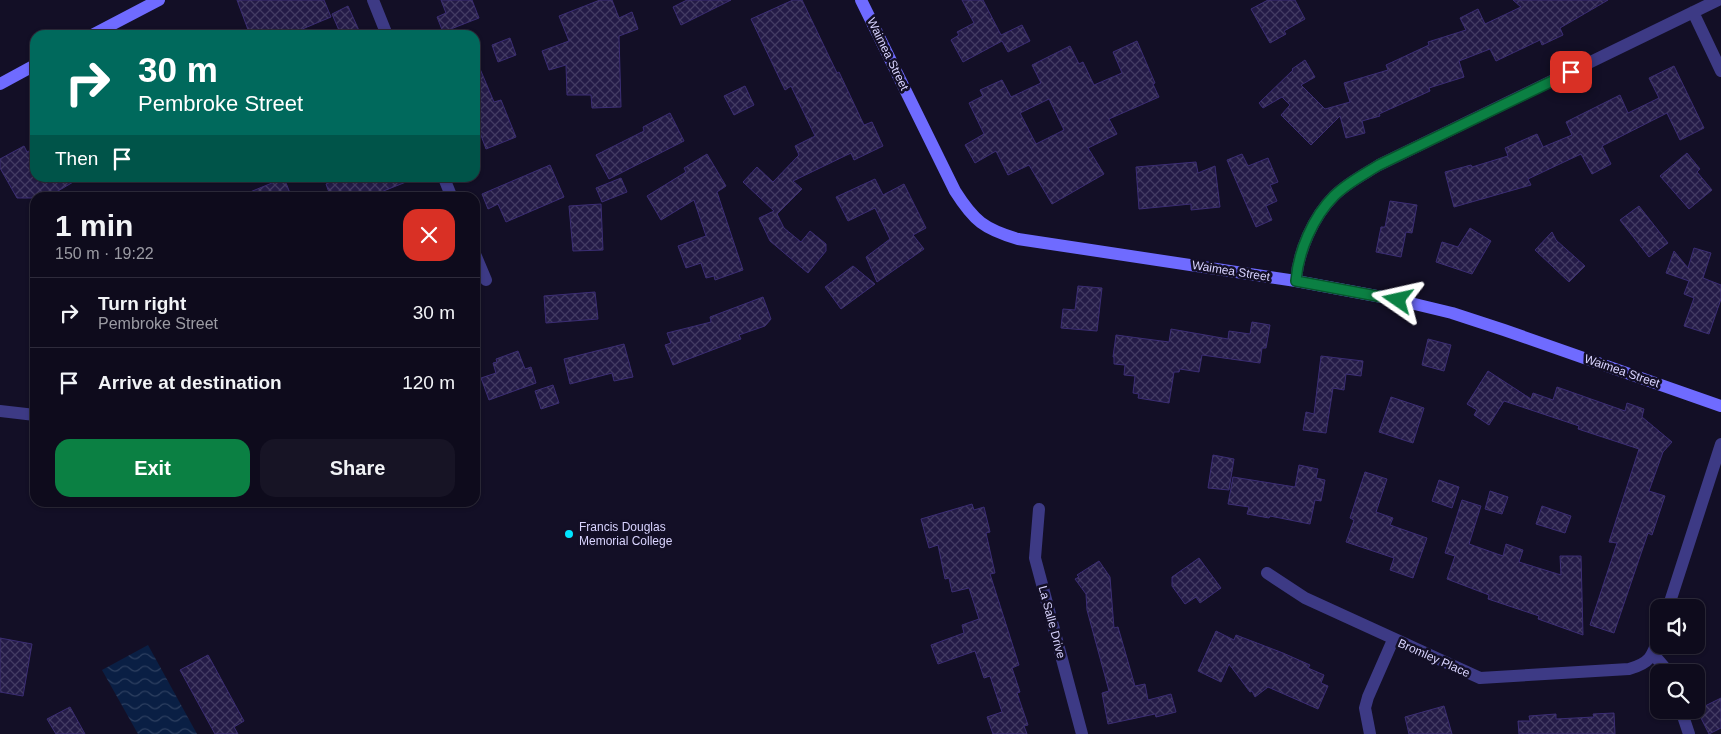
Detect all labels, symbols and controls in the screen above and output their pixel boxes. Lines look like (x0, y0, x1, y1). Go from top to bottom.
street label: Waimea Street (864, 15, 912, 93)
icon: right (55, 50, 120, 115)
text: 30 m (138, 50, 218, 89)
pin (1550, 51, 1592, 93)
icon: arrive (1557, 58, 1585, 86)
text: Pembroke Street (138, 91, 303, 116)
icon: arrive (108, 145, 136, 173)
text: Then (55, 148, 98, 169)
text: 1 min (55, 209, 133, 242)
button: close (403, 209, 455, 261)
text: 150 m · 19:22 (55, 245, 154, 262)
street label: Waimea Street (1191, 258, 1272, 284)
position arrow (1371, 273, 1423, 325)
text: Turn right (98, 293, 186, 314)
icon: right (55, 299, 83, 327)
text: 30 m (413, 302, 455, 323)
text: Pembroke Street (98, 315, 218, 332)
street label: Waimea Street (1582, 352, 1662, 391)
icon: arrive (55, 369, 83, 397)
text: Arrive at destination (98, 372, 282, 393)
text: 120 m (402, 372, 455, 393)
button: Exit (55, 439, 250, 497)
button: Share (260, 439, 455, 497)
place label: Francis Douglas Memorial College (579, 520, 673, 548)
marker: Francis Douglas Memorial College (563, 528, 575, 540)
street label: La Salle Drive (1036, 584, 1069, 660)
map controls (1650, 599, 1705, 719)
button: sound (1650, 599, 1705, 654)
street label: Bromley Place (1396, 636, 1472, 680)
button: search (1650, 664, 1705, 719)

